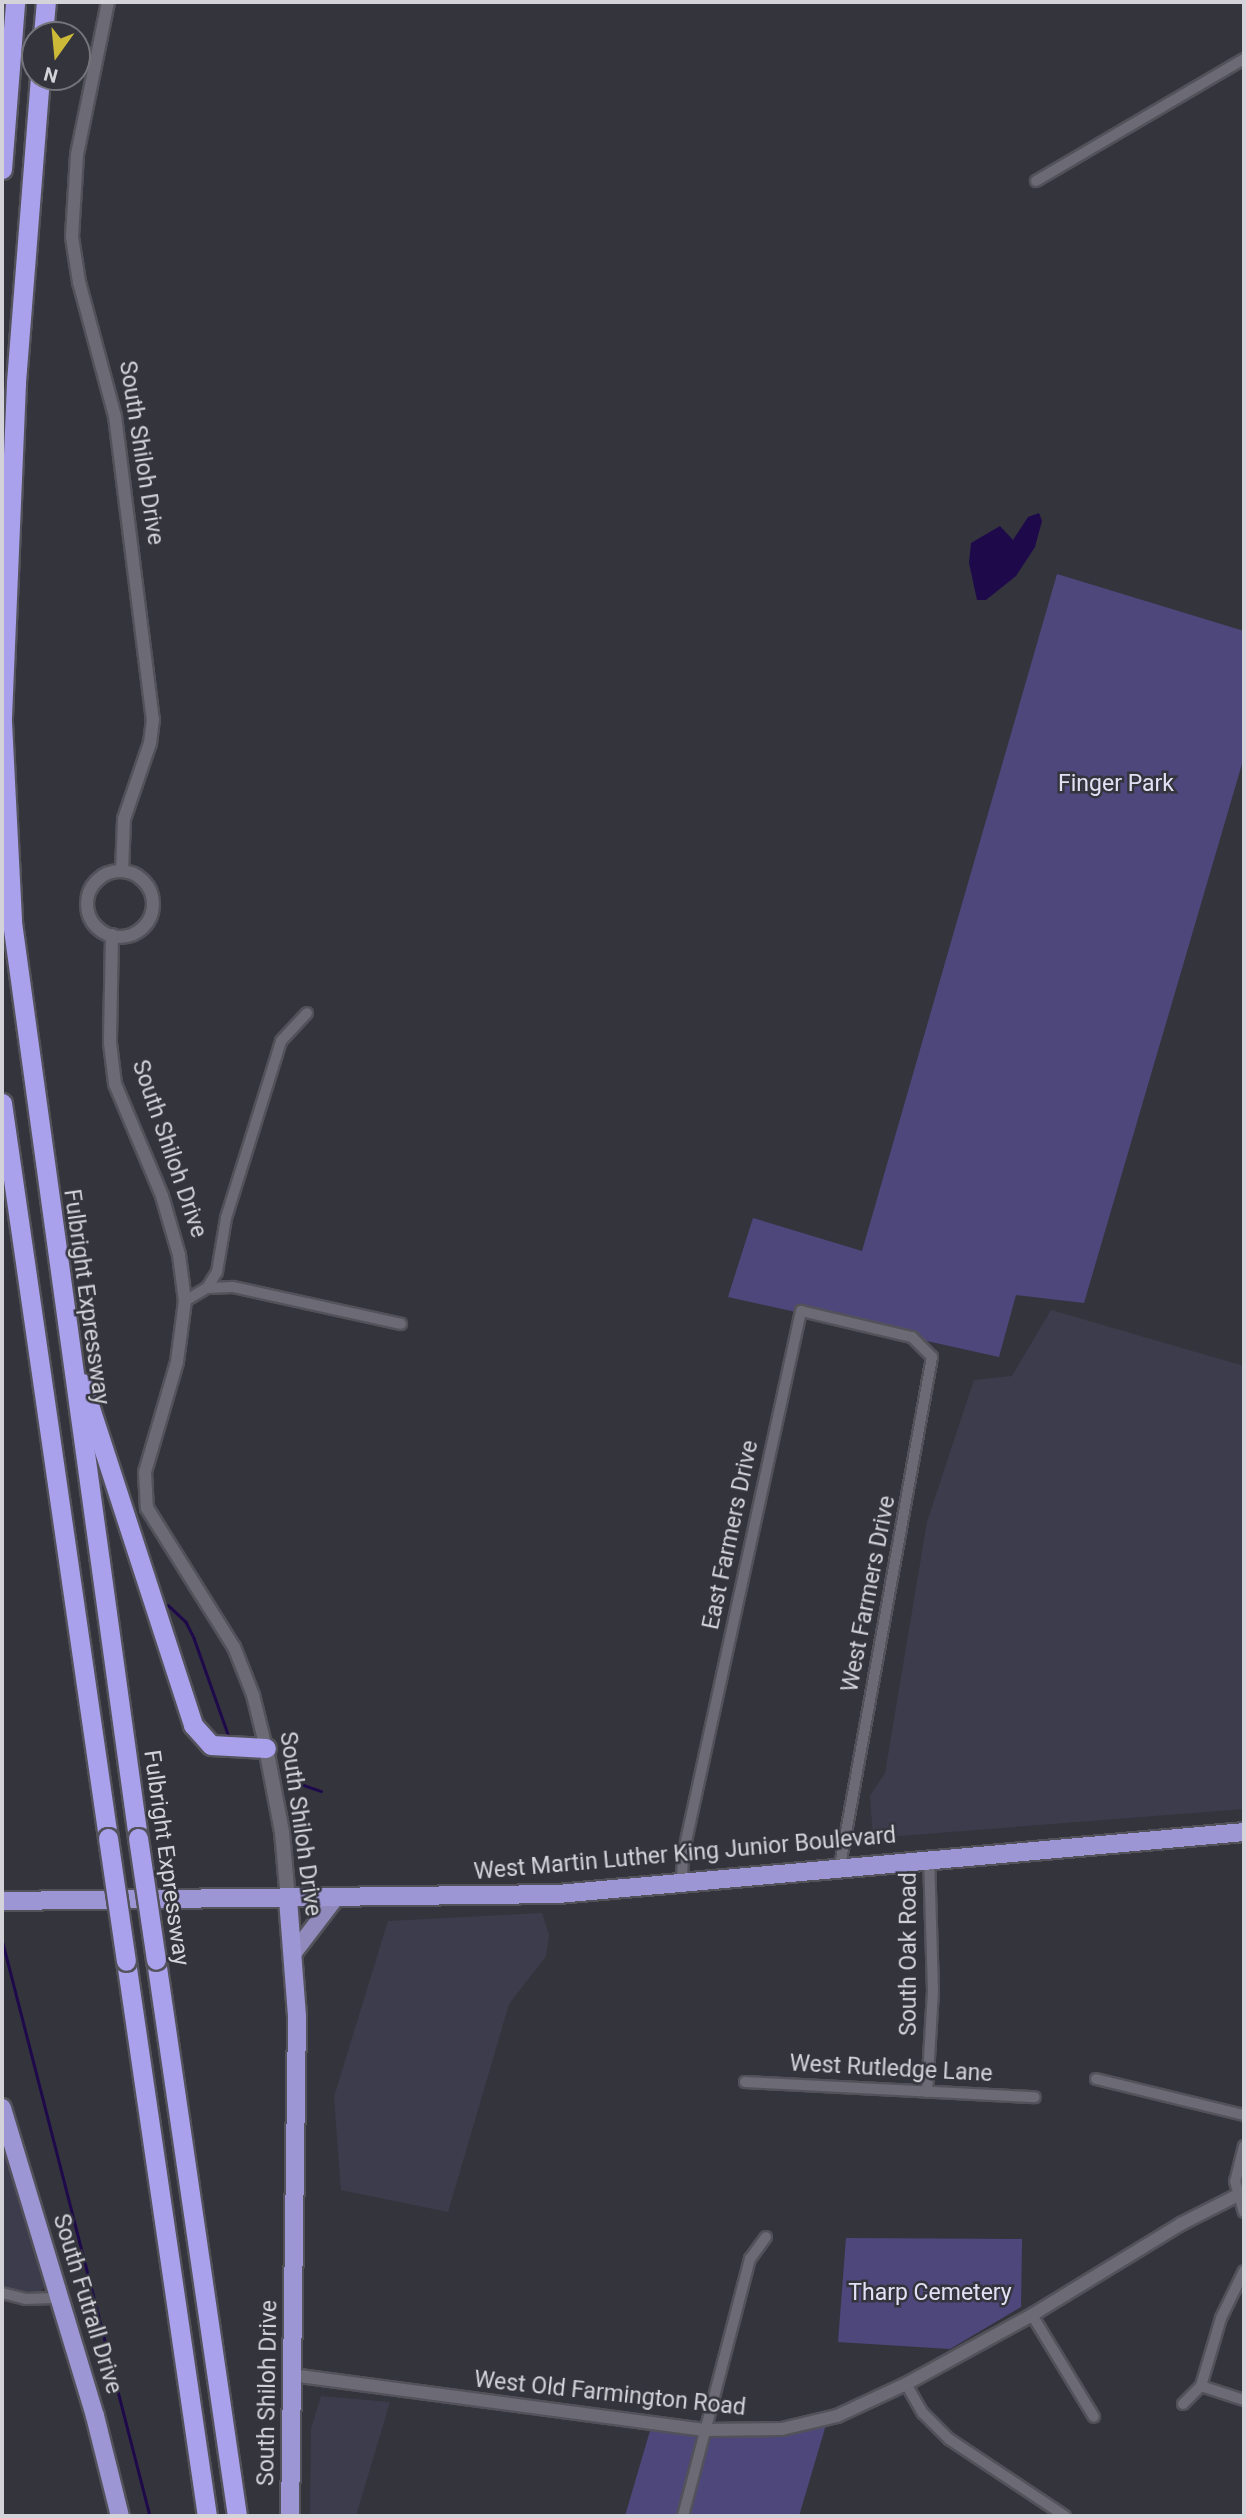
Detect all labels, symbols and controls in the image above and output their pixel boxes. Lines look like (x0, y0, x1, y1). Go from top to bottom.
north arrow (21, 21, 91, 91)
text: N (42, 62, 60, 88)
street label: South Shiloh Drive (113, 359, 169, 547)
park label: Finger Park (1058, 770, 1174, 798)
street label: South Shiloh Drive (126, 1057, 212, 1241)
street label: Fulbright Expressway (57, 1187, 115, 1407)
street label: East Farmers Drive (697, 1438, 765, 1632)
street label: West Farmers Drive (836, 1494, 902, 1694)
street label: South Shiloh Drive (273, 1730, 327, 1918)
street label: Fulbright Expressway (137, 1748, 195, 1968)
street label: West Martin Luther King Junior Boulevard (473, 1822, 897, 1886)
street label: South Oak Road (895, 1872, 923, 2036)
street label: West Rutledge Lane (789, 2050, 993, 2088)
street label: South Futrall Drive (47, 2211, 127, 2397)
park label: Tharp Cemetery (848, 2279, 1012, 2307)
street label: South Shiloh Drive (253, 2300, 283, 2486)
street label: West Old Farmington Road (473, 2366, 747, 2422)

